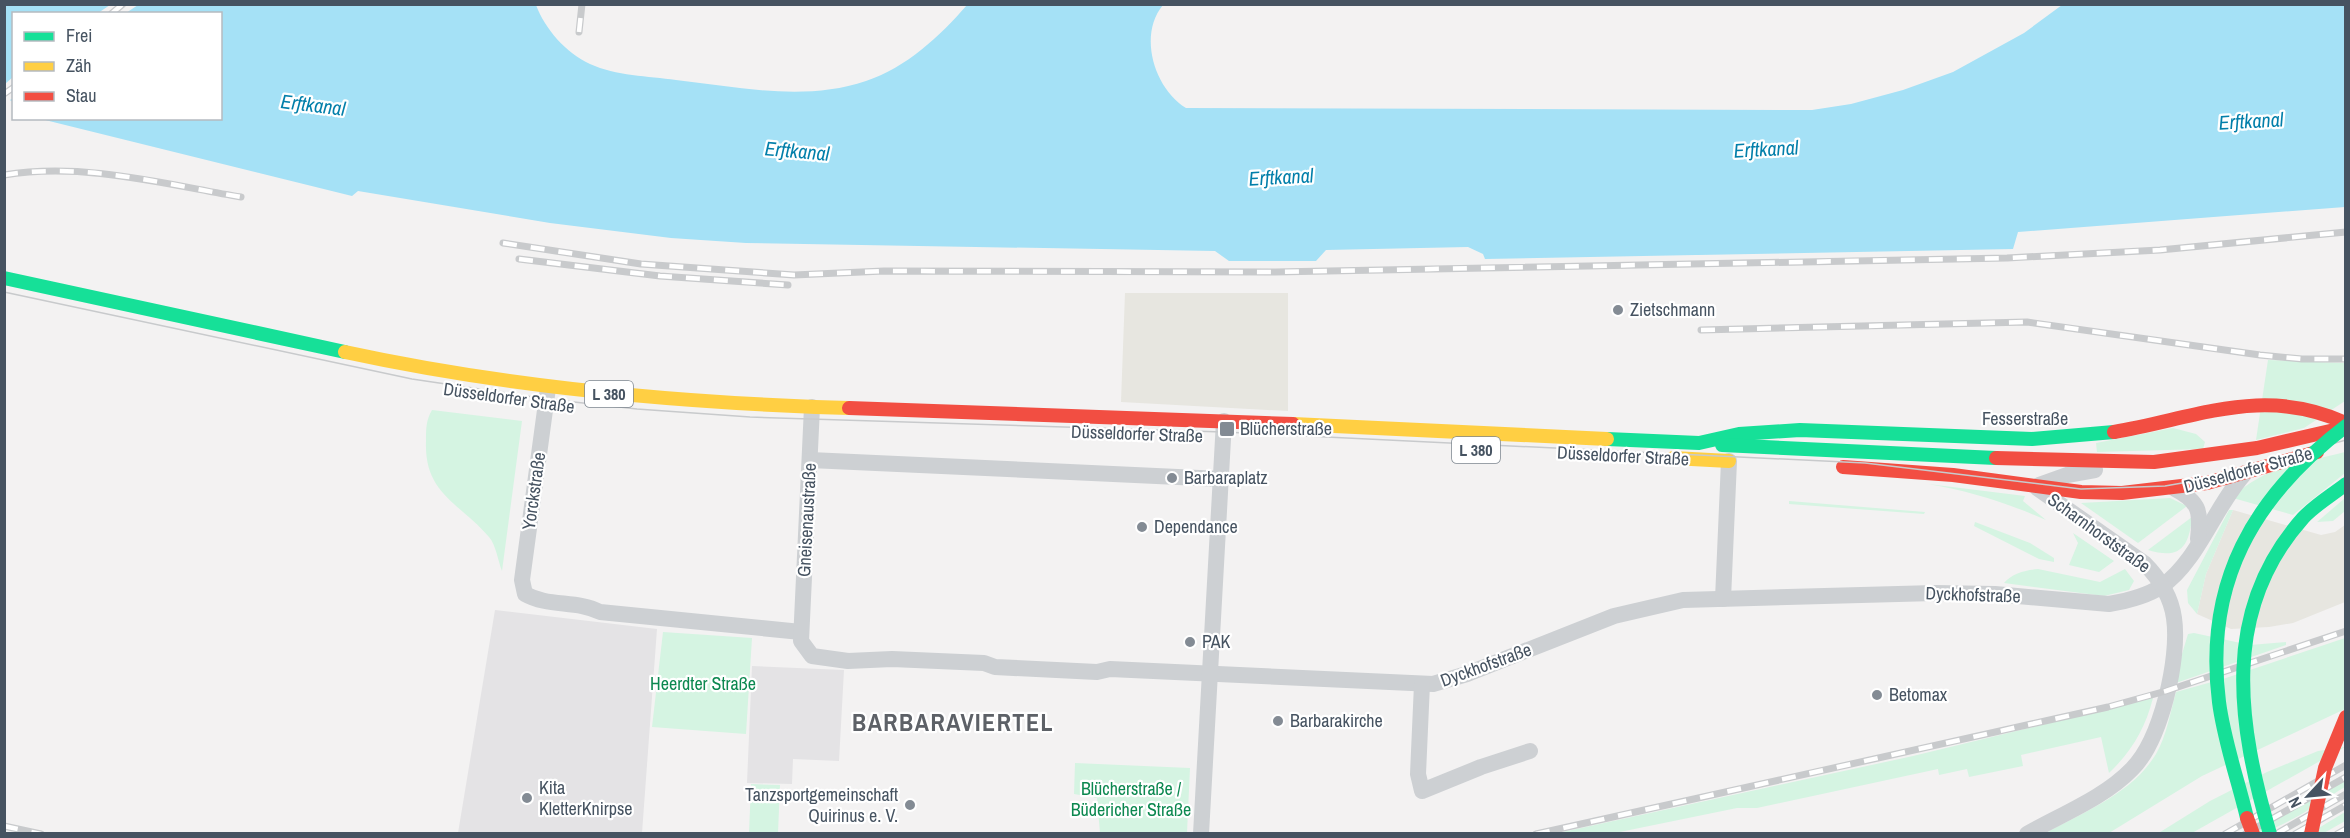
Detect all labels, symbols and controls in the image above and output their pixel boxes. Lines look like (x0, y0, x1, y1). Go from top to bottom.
legend (12, 12, 222, 120)
text: Frei (66, 23, 92, 48)
text: Zäh (66, 53, 91, 78)
text: Stau (66, 83, 96, 108)
water label: Erftkanal (279, 87, 347, 122)
water label: Erftkanal (2218, 105, 2284, 136)
water label: Erftkanal (1733, 133, 1799, 164)
water label: Erftkanal (764, 134, 831, 167)
water label: Erftkanal (1248, 161, 1314, 192)
place label: Zietschmann (1630, 297, 1715, 322)
marker: Zietschmann (1611, 303, 1625, 317)
street label: Düsseldorfer Straße (442, 376, 576, 419)
road number: L 380 (585, 381, 633, 407)
street label: Fesserstraße (1982, 406, 2068, 431)
place label: Blücherstraße (1240, 416, 1332, 441)
street label: Düsseldorfer Straße (1071, 419, 1203, 448)
marker: Blücherstraße (1218, 420, 1236, 438)
road number: L 380 (1452, 437, 1500, 463)
street label: Düsseldorfer Straße (1556, 440, 1690, 471)
street label: Düsseldorfer Straße (2181, 440, 2315, 499)
street label: Yorckstraße (516, 450, 551, 531)
street label: Gneisenaustraße (791, 462, 822, 578)
place label: Barbaraplatz (1184, 465, 1268, 490)
marker: Barbaraplatz (1165, 471, 1179, 485)
street label: Scharnhorststraße (2043, 487, 2156, 578)
place label: Dependance (1154, 514, 1238, 539)
marker: Dependance (1135, 520, 1149, 534)
street label: Dyckhofstraße (1925, 580, 2021, 609)
place label: PAK (1202, 629, 1231, 654)
marker: PAK (1183, 635, 1197, 649)
street label: Dyckhofstraße (1437, 637, 1535, 693)
park label: Heerdter Straße (650, 671, 756, 696)
place label: Betomax (1889, 682, 1948, 707)
marker: Betomax (1870, 688, 1884, 702)
district label: BARBARAVIERTEL (852, 706, 1054, 738)
place label: Barbarakirche (1290, 708, 1383, 733)
marker: Barbarakirche (1271, 714, 1285, 728)
north arrow (2278, 766, 2338, 826)
place label: Kita KletterKnirpse (539, 775, 633, 821)
park label: Blücherstraße / Büdericher Straße (1071, 776, 1191, 822)
place label: Tanzsportgemeinschaft Quirinus e. V. (745, 782, 898, 828)
marker: Kita KletterKnirpse (520, 791, 534, 805)
text: N (2283, 793, 2306, 812)
marker: Tanzsportgemeinschaft Quirinus e. V. (903, 798, 917, 812)

